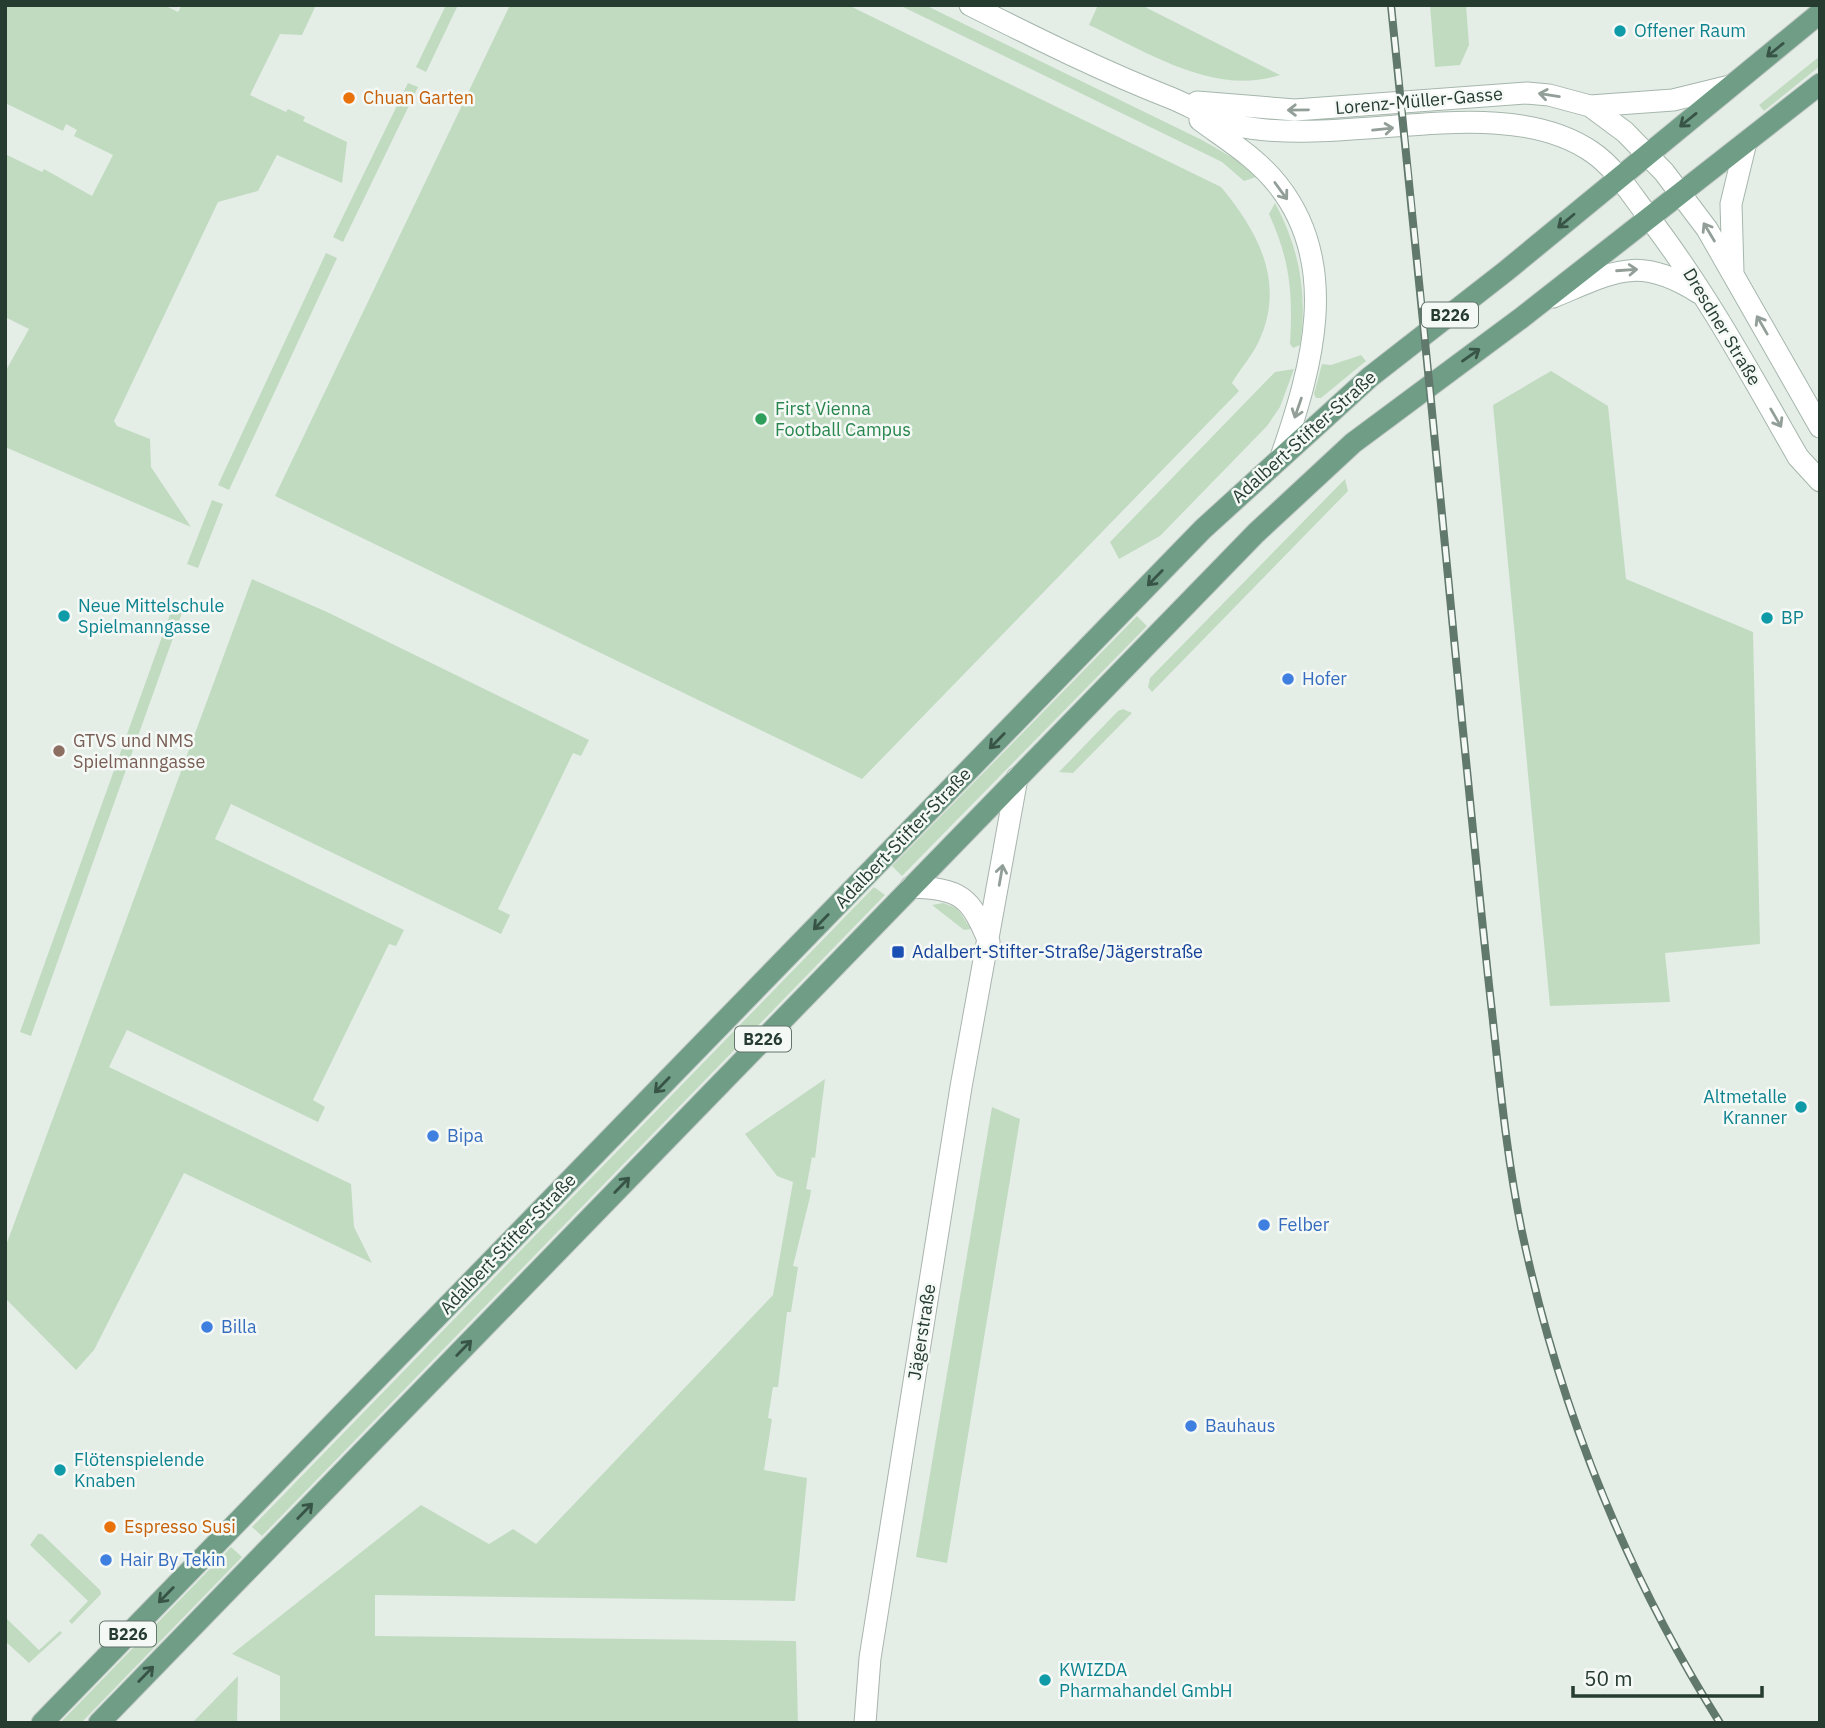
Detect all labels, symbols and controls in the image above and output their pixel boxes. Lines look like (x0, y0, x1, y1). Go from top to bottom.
place label: Offener Raum (1634, 19, 1746, 42)
marker: Offener Raum (1612, 23, 1628, 39)
one-way arrow (1766, 42, 1784, 57)
street label: Lorenz-Müller-Gasse (1334, 82, 1504, 119)
place label: Chuan Garten (363, 86, 474, 109)
one-way arrow (1538, 89, 1561, 102)
marker: Chuan Garten (341, 90, 357, 106)
one-way arrow (1286, 103, 1309, 117)
one-way arrow (1680, 112, 1698, 127)
one-way arrow (1371, 122, 1394, 135)
one-way arrow (1273, 181, 1288, 200)
one-way arrow (1557, 213, 1575, 229)
one-way arrow (1701, 223, 1715, 243)
one-way arrow (1616, 264, 1639, 277)
street label: Dresdner Straße (1678, 264, 1767, 390)
road number: B226 (1422, 302, 1478, 328)
one-way arrow (1755, 315, 1769, 335)
one-way arrow (1461, 348, 1480, 362)
street label: Adalbert-Stifter-Straße (1227, 365, 1381, 508)
place label: First Vienna Football Campus (775, 397, 911, 441)
one-way arrow (1291, 397, 1303, 419)
one-way arrow (1769, 407, 1783, 427)
marker: First Vienna Football Campus (753, 411, 769, 427)
one-way arrow (1147, 569, 1164, 586)
place label: Neue Mittelschule Spielmanngasse (78, 594, 224, 638)
place label: BP (1781, 606, 1804, 629)
marker: Neue Mittelschule Spielmanngasse (56, 608, 72, 624)
marker: BP (1759, 610, 1775, 626)
place label: Hofer (1302, 667, 1347, 690)
marker: Hofer (1280, 671, 1296, 687)
place label: GTVS und NMS Spielmanngasse (73, 729, 205, 773)
one-way arrow (988, 732, 1005, 749)
marker: GTVS und NMS Spielmanngasse (51, 743, 67, 759)
street label: Adalbert-Stifter-Straße (829, 762, 976, 913)
one-way arrow (995, 864, 1008, 887)
one-way arrow (812, 913, 829, 930)
place label: Adalbert-Stifter-Straße/Jägerstraße (912, 940, 1203, 963)
marker: Adalbert-Stifter-Straße/Jägerstraße (890, 944, 906, 960)
road number: B226 (735, 1026, 791, 1051)
one-way arrow (654, 1076, 671, 1093)
place label: Altmetalle Kranner (1703, 1085, 1787, 1129)
marker: Altmetalle Kranner (1793, 1099, 1809, 1115)
place label: Bipa (447, 1124, 484, 1147)
marker: Bipa (425, 1128, 441, 1144)
street label: Adalbert-Stifter-Straße (434, 1168, 581, 1319)
one-way arrow (614, 1176, 631, 1193)
place label: Felber (1278, 1213, 1330, 1236)
marker: Felber (1256, 1217, 1272, 1233)
street label: Jägerstraße (903, 1282, 940, 1382)
place label: Billa (221, 1315, 257, 1338)
marker: Billa (199, 1319, 215, 1335)
one-way arrow (455, 1339, 472, 1356)
place label: Bauhaus (1205, 1414, 1275, 1437)
marker: Bauhaus (1183, 1418, 1199, 1434)
place label: Flötenspielende Knaben (74, 1448, 204, 1492)
marker: Flötenspielende Knaben (52, 1462, 68, 1478)
one-way arrow (296, 1503, 313, 1520)
place label: Espresso Susi (124, 1515, 236, 1538)
marker: Espresso Susi (102, 1519, 118, 1535)
place label: Hair By Tekin (120, 1548, 226, 1571)
marker: Hair By Tekin (98, 1552, 114, 1568)
one-way arrow (158, 1586, 175, 1603)
road number: B226 (100, 1622, 156, 1646)
scale bar (1573, 1654, 1762, 1698)
place label: KWIZDA Pharmahandel GmbH (1059, 1658, 1233, 1702)
text: 50 m (1584, 1664, 1633, 1692)
one-way arrow (138, 1666, 155, 1683)
marker: KWIZDA Pharmahandel GmbH (1037, 1672, 1053, 1688)

